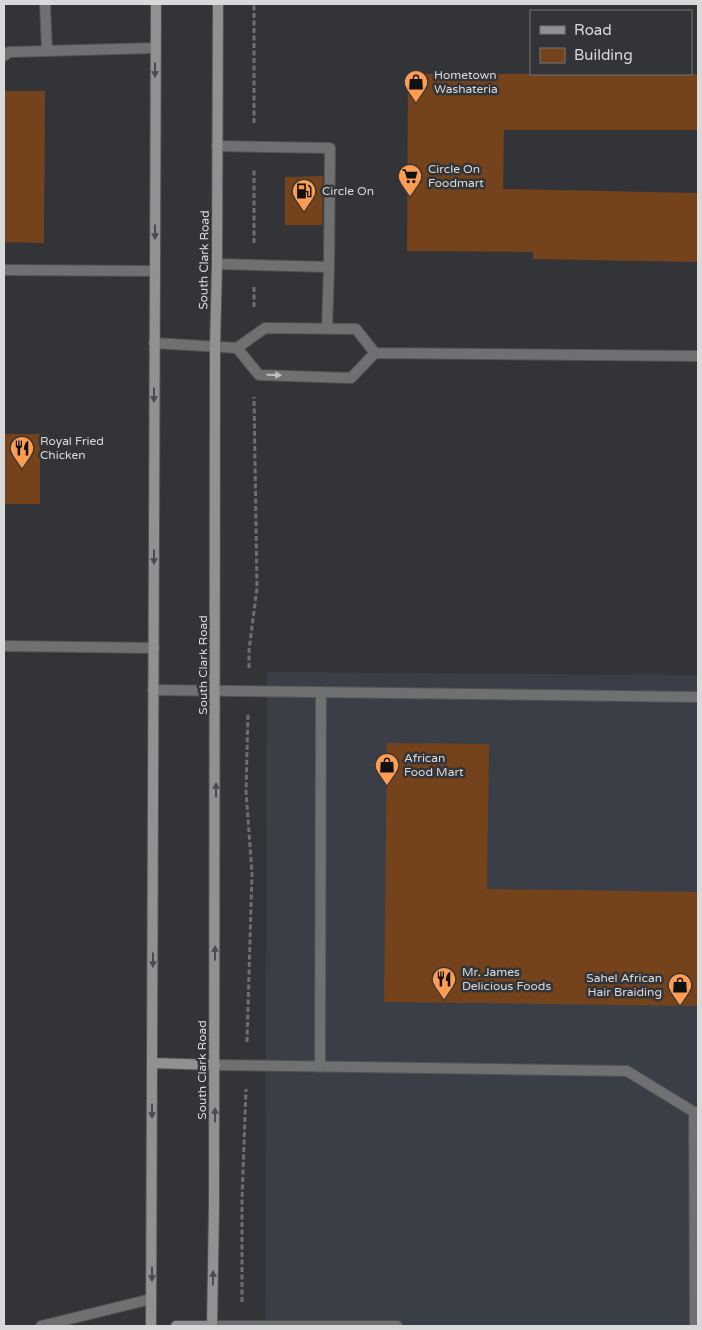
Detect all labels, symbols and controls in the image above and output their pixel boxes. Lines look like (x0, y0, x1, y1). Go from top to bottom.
legend (530, 10, 692, 75)
text: Road (574, 21, 612, 39)
text: Building (574, 46, 633, 64)
one-way arrow (151, 62, 159, 78)
place label: Hometown Washateria (434, 68, 498, 96)
shop icon: Hometown Washateria (403, 69, 429, 103)
place label: Circle On Foodmart (428, 162, 484, 190)
supermarket icon: Circle On Foodmart (397, 163, 423, 197)
fuel station icon: Circle On (291, 178, 317, 212)
place label: Circle On (322, 184, 374, 198)
street label: South Clark Road (196, 210, 212, 310)
one-way arrow (151, 225, 159, 241)
one-way arrow (266, 371, 282, 379)
one-way arrow (150, 387, 158, 403)
place label: Royal Fried Chicken (40, 434, 104, 462)
restaurant icon: Royal Fried Chicken (9, 435, 35, 469)
one-way arrow (150, 550, 158, 566)
street label: South Clark Road (196, 615, 210, 715)
place label: African Food Mart (404, 751, 464, 779)
shop icon: African Food Mart (374, 752, 400, 786)
one-way arrow (212, 782, 220, 798)
one-way arrow (211, 944, 219, 960)
one-way arrow (149, 953, 157, 969)
place label: Mr. James Delicious Foods (462, 965, 551, 993)
restaurant icon: Mr. James Delicious Foods (431, 966, 457, 1000)
place label: Sahel African Hair Braiding (586, 971, 662, 999)
shop icon: Sahel African Hair Braiding (667, 972, 693, 1006)
street label: South Clark Road (195, 1020, 209, 1120)
one-way arrow (148, 1104, 156, 1120)
one-way arrow (211, 1107, 219, 1123)
one-way arrow (148, 1266, 156, 1282)
one-way arrow (209, 1269, 217, 1285)

